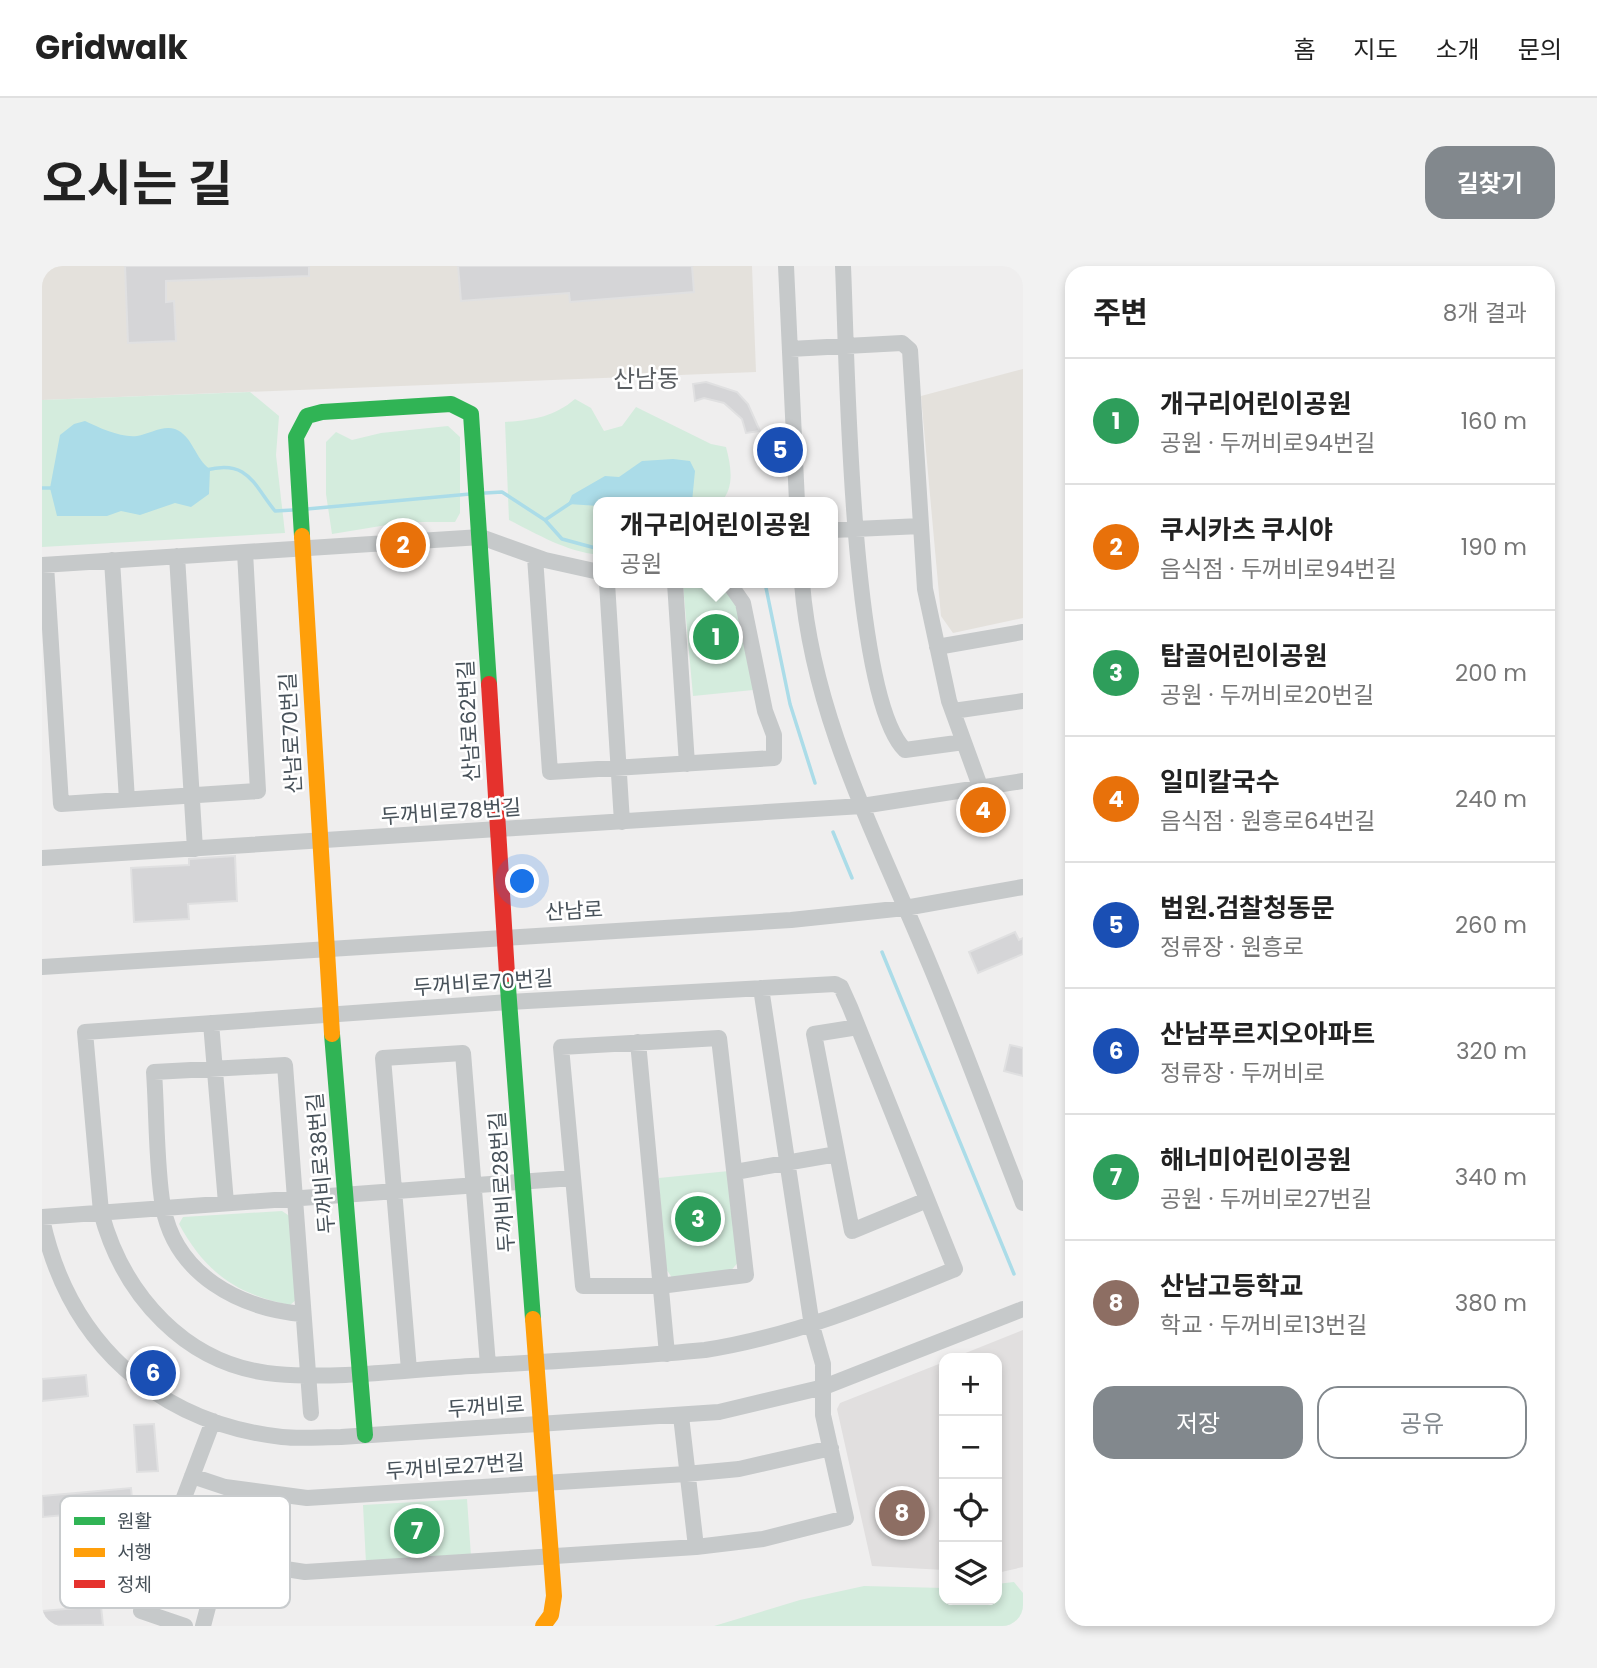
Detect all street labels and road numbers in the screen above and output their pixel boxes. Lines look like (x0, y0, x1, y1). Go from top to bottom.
street label: 산남로62번길 (451, 659, 486, 783)
street label: 산남로70번길 (273, 672, 308, 794)
street label: 두꺼비로78번길 (380, 792, 522, 831)
street label: 산남로 (544, 895, 604, 926)
street label: 두꺼비로70번길 (412, 963, 554, 1002)
street label: 두꺼비로38번길 (300, 1091, 341, 1235)
street label: 두꺼비로28번길 (482, 1111, 521, 1253)
street label: 두꺼비로 (446, 1389, 526, 1424)
street label: 두꺼비로27번길 (384, 1447, 526, 1486)

